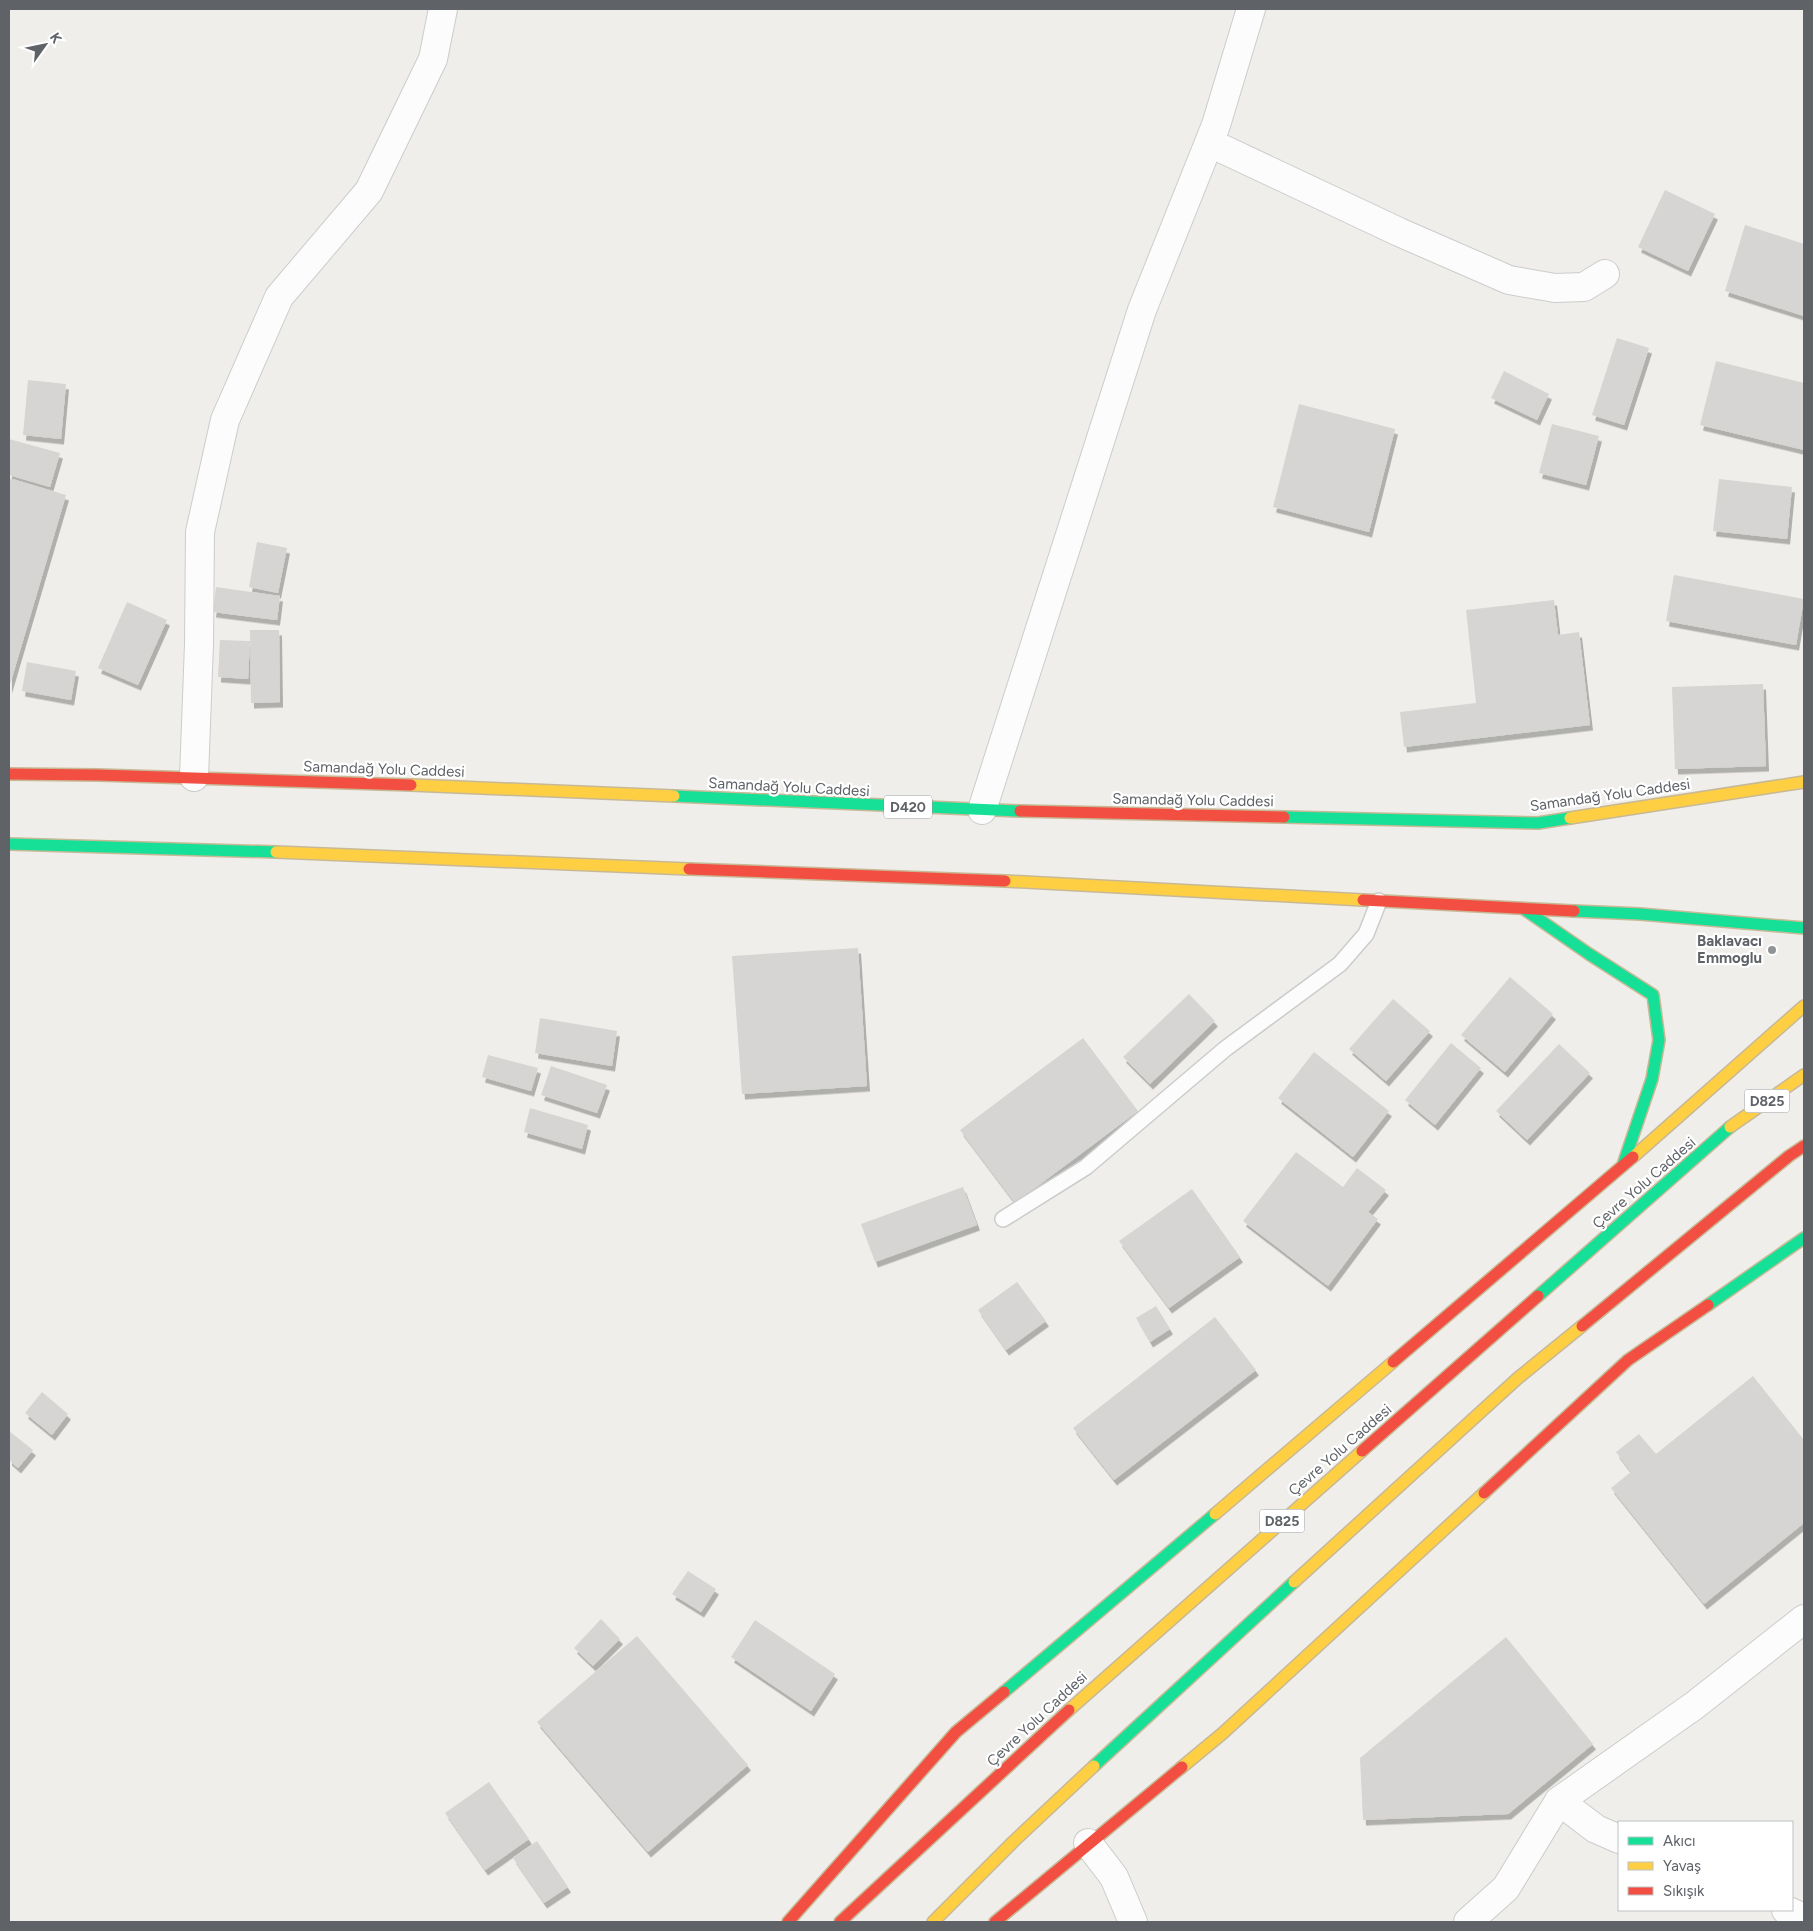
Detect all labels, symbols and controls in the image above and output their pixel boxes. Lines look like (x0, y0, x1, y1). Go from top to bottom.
north arrow (20, 20, 70, 70)
text: K (46, 30, 66, 47)
street label: Samandağ Yolu Caddesi (303, 757, 465, 781)
street label: Samandağ Yolu Caddesi (708, 774, 870, 800)
street label: Samandağ Yolu Caddesi (1529, 775, 1691, 815)
street label: Samandağ Yolu Caddesi (1112, 790, 1274, 810)
road number: D420 (884, 796, 932, 819)
place label: Baklavacı Emmoglu (1697, 932, 1762, 967)
marker: Baklavacı Emmoglu (1766, 944, 1778, 956)
road number: D825 (1744, 1090, 1790, 1112)
street label: Çevre Yolu Caddesi (1589, 1133, 1699, 1233)
street label: Çevre Yolu Caddesi (1285, 1400, 1395, 1500)
road number: D825 (1260, 1510, 1304, 1532)
street label: Çevre Yolu Caddesi (983, 1668, 1091, 1770)
legend (1618, 1821, 1793, 1911)
text: Akıcı (1663, 1832, 1696, 1850)
text: Yavaş (1663, 1857, 1701, 1875)
text: Sıkışık (1663, 1882, 1705, 1900)

